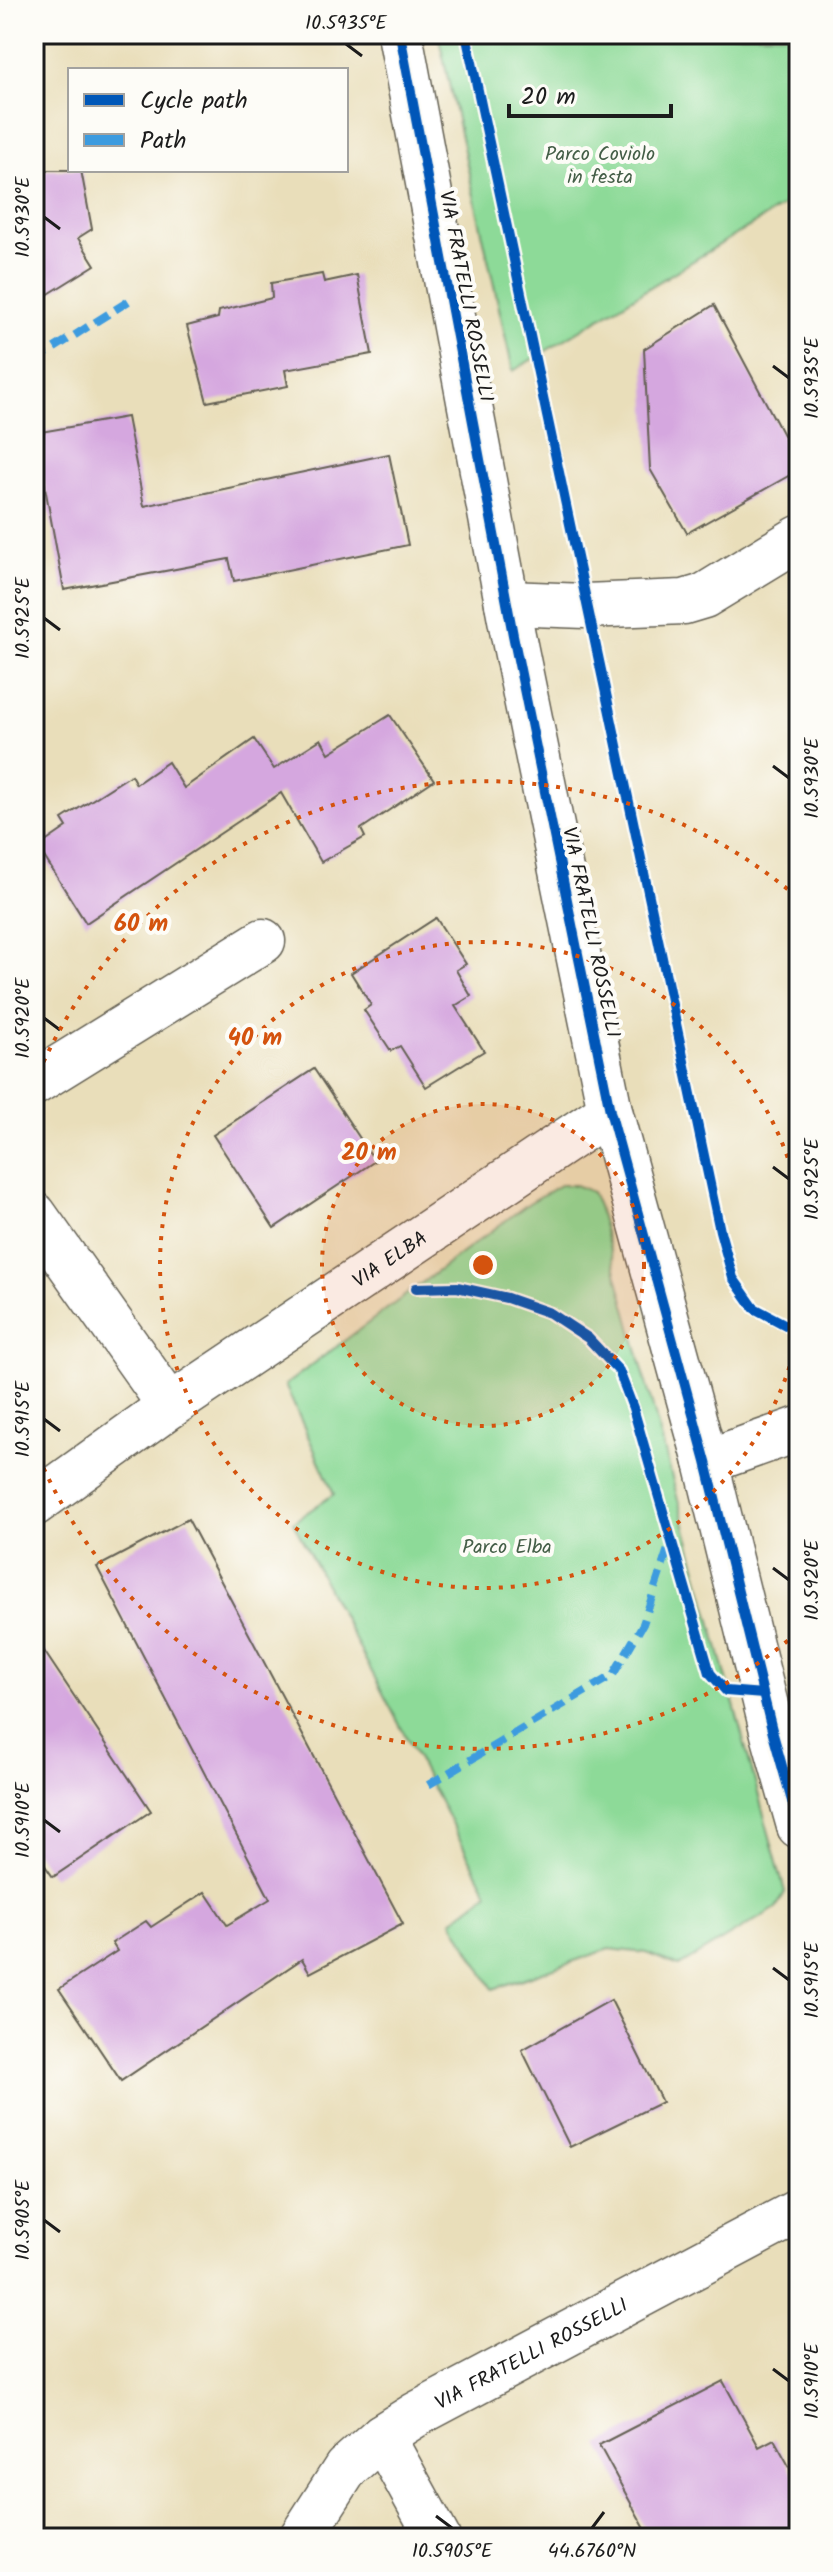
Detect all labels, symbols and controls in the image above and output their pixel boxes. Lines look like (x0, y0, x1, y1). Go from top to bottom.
text: 10.5935°E (305, 8, 388, 40)
legend (68, 68, 348, 172)
scale bar (509, 68, 671, 118)
text: 20 m (521, 78, 576, 117)
text: Cycle path (140, 82, 248, 121)
text: Path (140, 122, 186, 161)
park label: Parco Coviolo in festa (545, 139, 655, 194)
text: 10.5930°E (8, 175, 40, 258)
street label: VIA FRATELLI ROSSELLI (429, 188, 501, 405)
text: 10.5935°E (797, 336, 829, 419)
text: 10.5925°E (8, 576, 40, 659)
text: 10.5930°E (797, 736, 829, 819)
street label: VIA FRATELLI ROSSELLI (552, 824, 628, 1041)
text: 60 m (114, 905, 168, 944)
text: 10.5920°E (8, 976, 40, 1059)
text: 40 m (228, 1019, 282, 1058)
text: 20 m (341, 1134, 397, 1173)
text: 10.5925°E (797, 1137, 829, 1220)
street label: VIA ELBA (347, 1224, 435, 1297)
centre of rings (469, 1251, 497, 1279)
text: 10.5915°E (8, 1379, 40, 1458)
park label: Parco Elba (462, 1532, 552, 1564)
text: 10.5920°E (797, 1538, 829, 1621)
text: 10.5910°E (8, 1781, 40, 1858)
text: 10.5915°E (797, 1940, 829, 2019)
text: 10.5905°E (8, 2178, 40, 2260)
street label: VIA FRATELLI ROSSELLI (430, 2291, 634, 2420)
text: 10.5910°E (797, 2342, 829, 2419)
text: 10.5905°E (412, 2536, 494, 2568)
text: 44.6760°N (548, 2536, 636, 2568)

